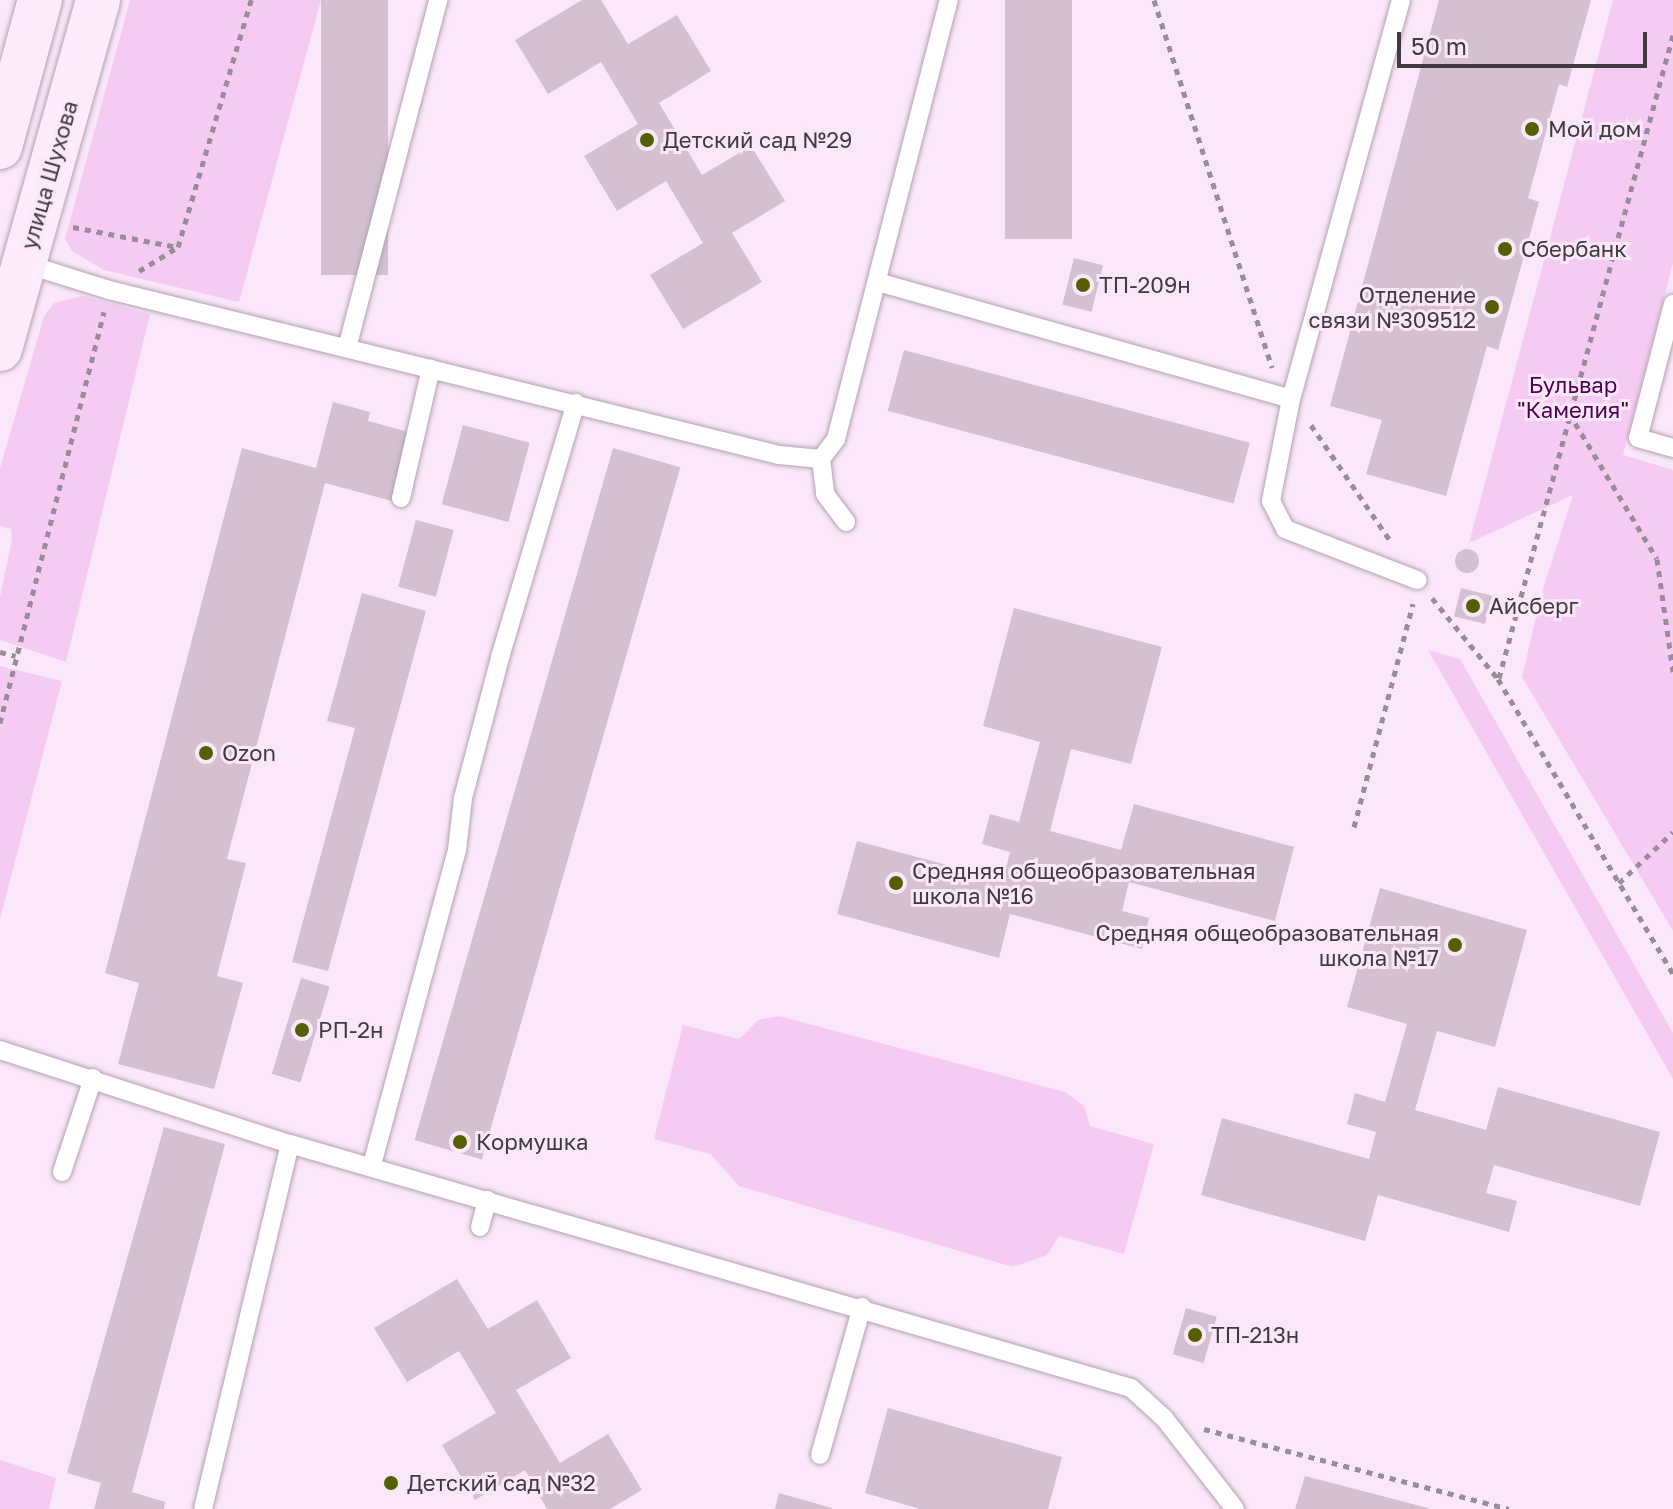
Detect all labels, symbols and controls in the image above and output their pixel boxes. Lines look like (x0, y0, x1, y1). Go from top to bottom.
scale bar (1401, 16, 1651, 66)
text: 50 m (1411, 31, 1467, 60)
street label: улица Шухова (15, 98, 83, 252)
place label: Мой дом (1548, 116, 1641, 142)
marker: Мой дом (1523, 120, 1541, 138)
place label: Детский сад №29 (663, 127, 852, 153)
marker: Детский сад №29 (638, 131, 656, 149)
place label: Сбербанк (1521, 236, 1627, 262)
marker: Сбербанк (1496, 240, 1514, 258)
place label: ТП-209н (1099, 272, 1191, 298)
marker: ТП-209н (1074, 276, 1092, 294)
place label: Отделение связи №309512 (1308, 281, 1476, 332)
marker: Отделение связи №309512 (1483, 298, 1501, 316)
park label: Бульвар "Камелия" (1517, 371, 1629, 422)
place label: Айсберг (1489, 593, 1579, 619)
marker: Айсберг (1464, 597, 1482, 615)
place label: Ozon (222, 740, 276, 766)
marker: Ozon (197, 744, 215, 762)
place label: Средняя общеобразовательная школа №16 (912, 857, 1255, 908)
marker: Средняя общеобразовательная школа №16 (887, 874, 905, 892)
place label: Средняя общеобразовательная школа №17 (1096, 919, 1439, 970)
marker: Средняя общеобразовательная школа №17 (1446, 936, 1464, 954)
place label: РП-2н (318, 1017, 383, 1043)
marker: РП-2н (293, 1021, 311, 1039)
place label: Кормушка (476, 1129, 589, 1155)
marker: Кормушка (451, 1133, 469, 1151)
place label: ТП-213н (1211, 1322, 1299, 1348)
marker: ТП-213н (1186, 1326, 1204, 1344)
place label: Детский сад №32 (407, 1470, 596, 1496)
marker: Детский сад №32 (382, 1474, 400, 1492)

